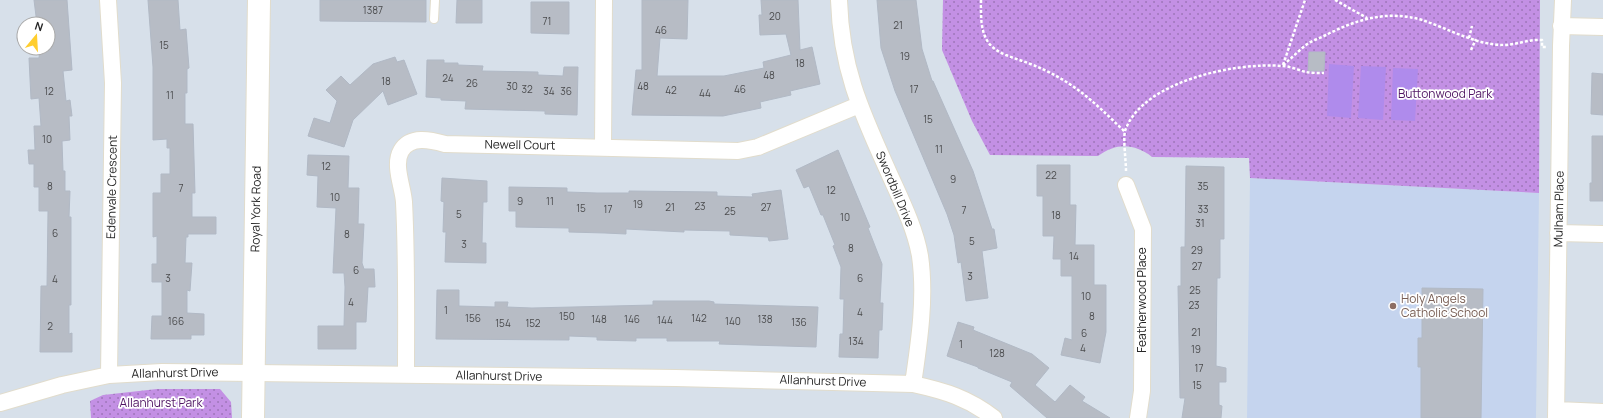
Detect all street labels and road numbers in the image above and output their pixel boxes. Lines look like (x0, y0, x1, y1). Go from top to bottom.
street label: Edenvale Crescent (102, 135, 121, 239)
street label: Newell Court (484, 135, 556, 154)
street label: Swordbill Drive (872, 148, 919, 229)
street label: Royal York Road (246, 166, 265, 252)
street label: Mulham Place (1549, 171, 1568, 247)
street label: Featherwood Place (1133, 247, 1150, 353)
street label: Allanhurst Drive (131, 363, 219, 382)
street label: Allanhurst Drive (455, 366, 543, 385)
street label: Allanhurst Drive (779, 370, 867, 391)

